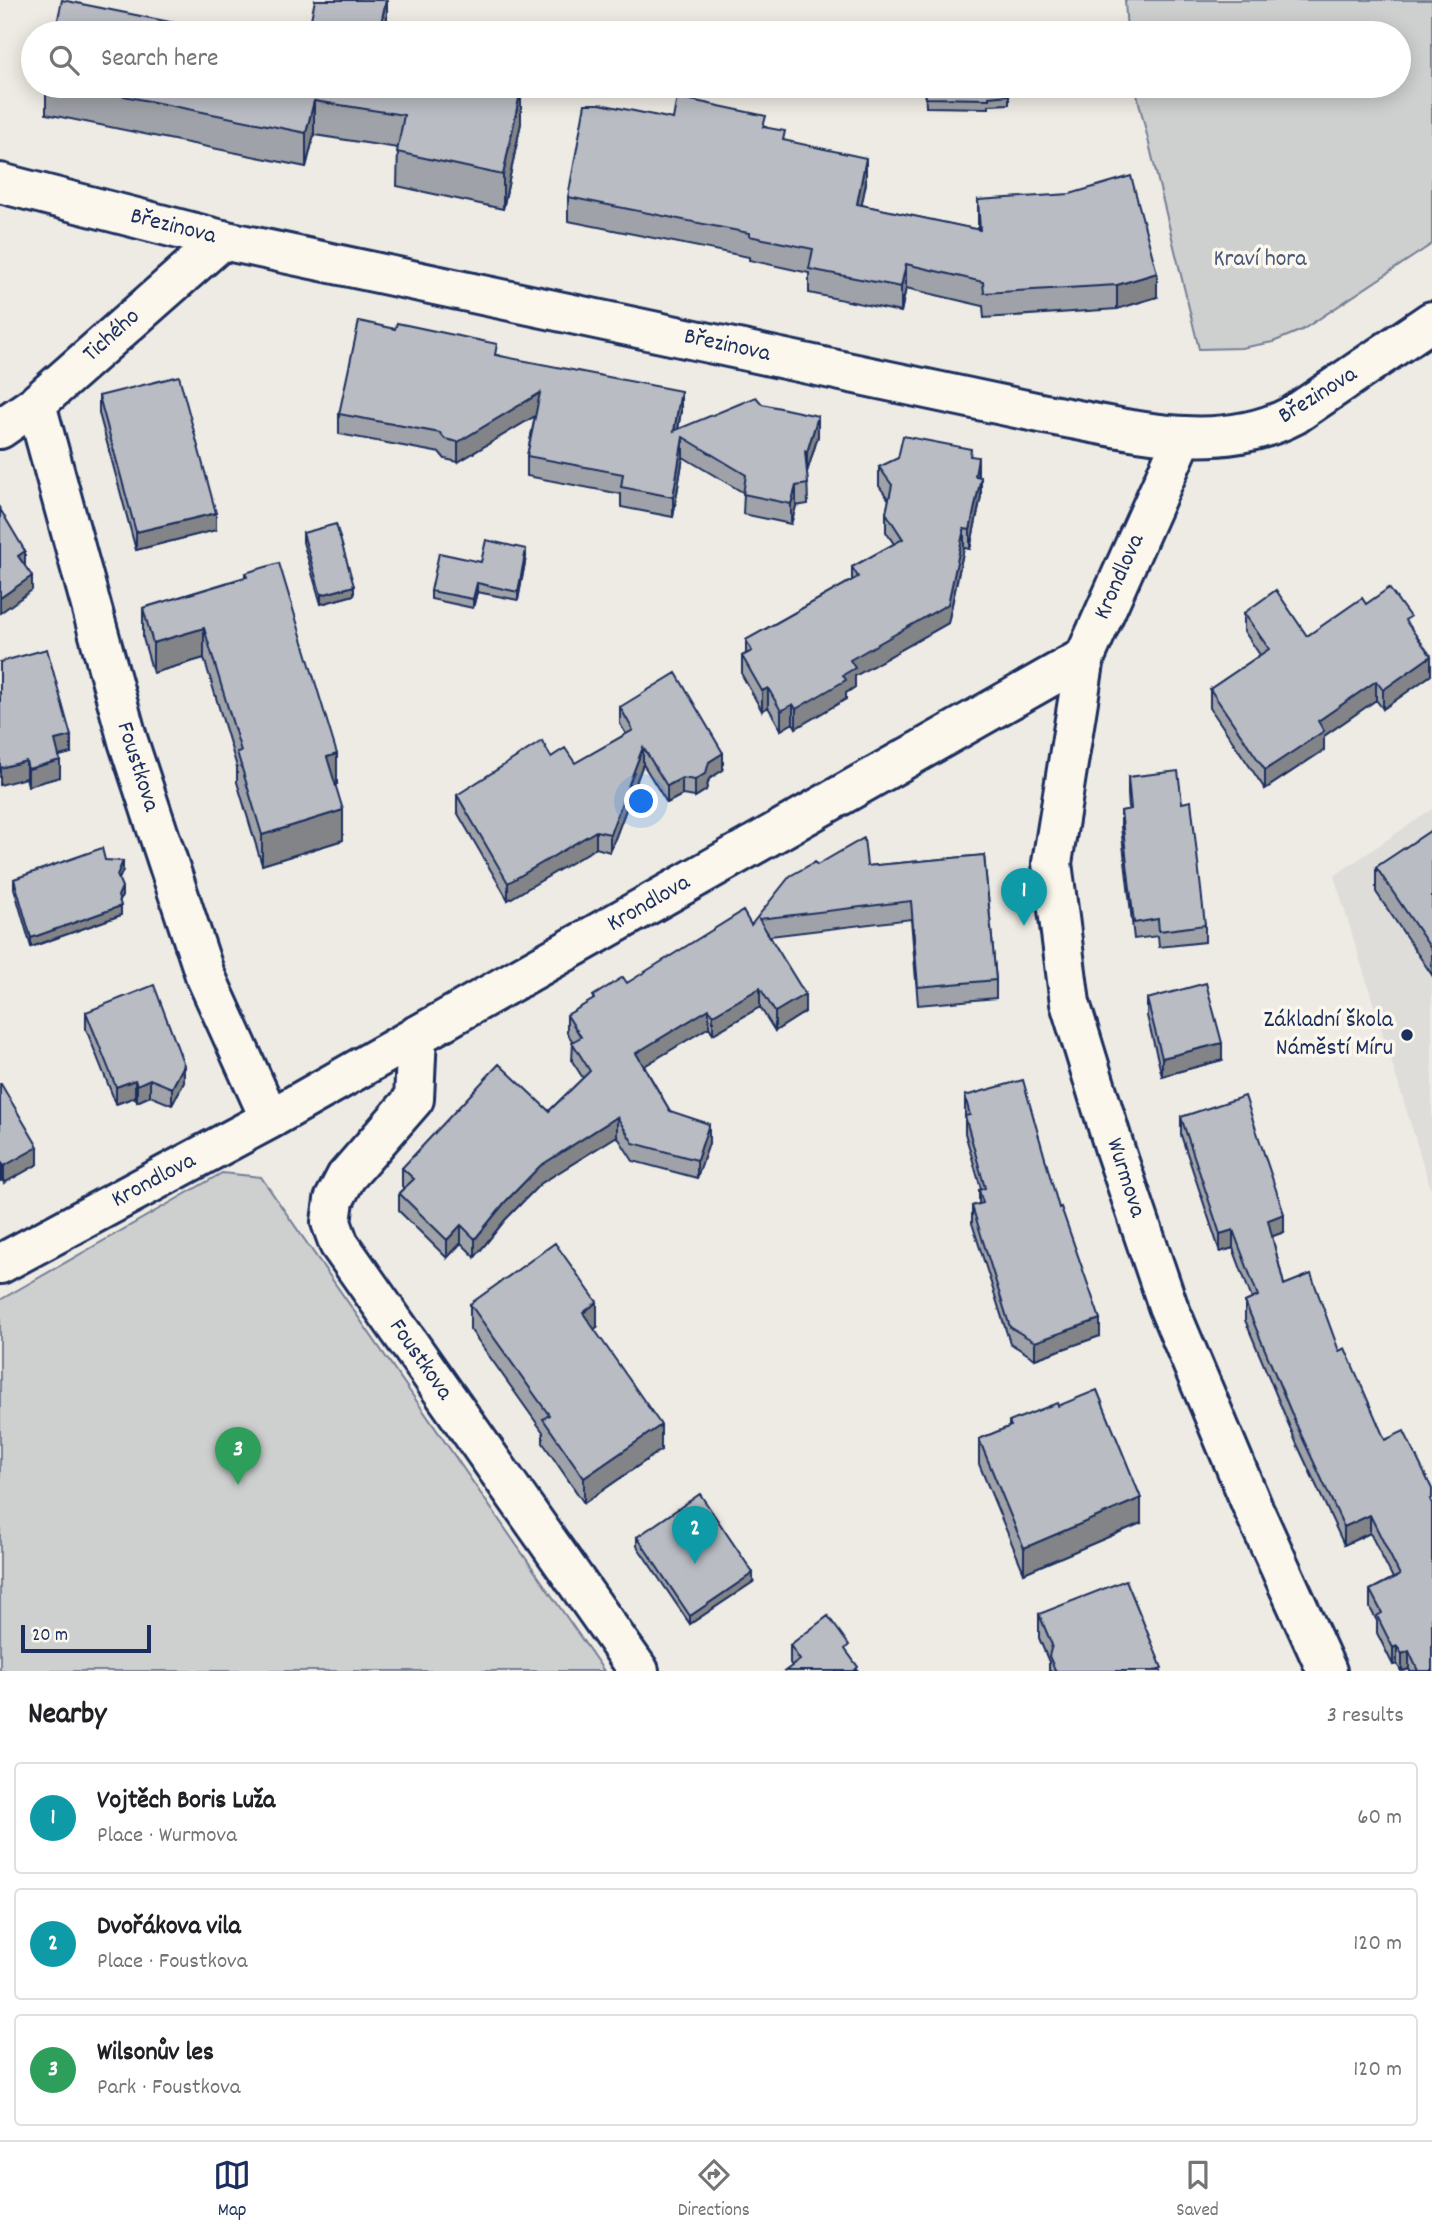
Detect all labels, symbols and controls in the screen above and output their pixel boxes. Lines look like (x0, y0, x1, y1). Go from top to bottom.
search box (21, 21, 1411, 98)
icon: search (45, 41, 83, 79)
text: Search here (101, 41, 219, 78)
street label: Březinova (127, 200, 220, 254)
park label: Kraví hora (1214, 243, 1307, 277)
street label: Tichého (76, 301, 148, 371)
street label: Březinova (681, 320, 774, 372)
street label: Březinova (1272, 358, 1365, 434)
street label: Krondlova (1086, 528, 1154, 625)
street label: Foustkova (107, 718, 168, 817)
your location (624, 784, 658, 818)
street label: Krondlova (601, 866, 697, 941)
pin: 1 (1001, 868, 1047, 926)
place label: Základní škola Náměstí Míru (1264, 1004, 1394, 1066)
marker: Základní škola Náměstí Míru (1399, 1027, 1415, 1043)
street label: Wurmova (1096, 1134, 1154, 1223)
street label: Krondlova (106, 1144, 203, 1217)
street label: Foustkova (380, 1312, 461, 1408)
pin: 3 (215, 1427, 261, 1485)
pin: 2 (672, 1506, 718, 1564)
scale bar (21, 1622, 150, 1654)
text: 20 m (32, 1623, 68, 1650)
text: Nearby (28, 1695, 106, 1738)
text: 3 results (1327, 1700, 1404, 1733)
text: Vojtěch Boris Luža (97, 1783, 275, 1820)
text: 1 (50, 1802, 56, 1835)
text: 60 m (1357, 1802, 1402, 1835)
text: Place · Wurmova (97, 1820, 237, 1853)
text: Dvořákova vila (97, 1909, 241, 1946)
text: 2 (48, 1928, 58, 1961)
text: 120 m (1353, 1928, 1402, 1961)
text: Place · Foustkova (97, 1946, 248, 1979)
text: Wilsonův les (97, 2035, 214, 2072)
text: 3 (48, 2054, 58, 2087)
text: 120 m (1353, 2054, 1402, 2087)
text: Park · Foustkova (97, 2072, 241, 2105)
tab: Map (213, 2156, 251, 2225)
tab: Directions (678, 2156, 750, 2225)
tab: Saved (1176, 2156, 1219, 2225)

